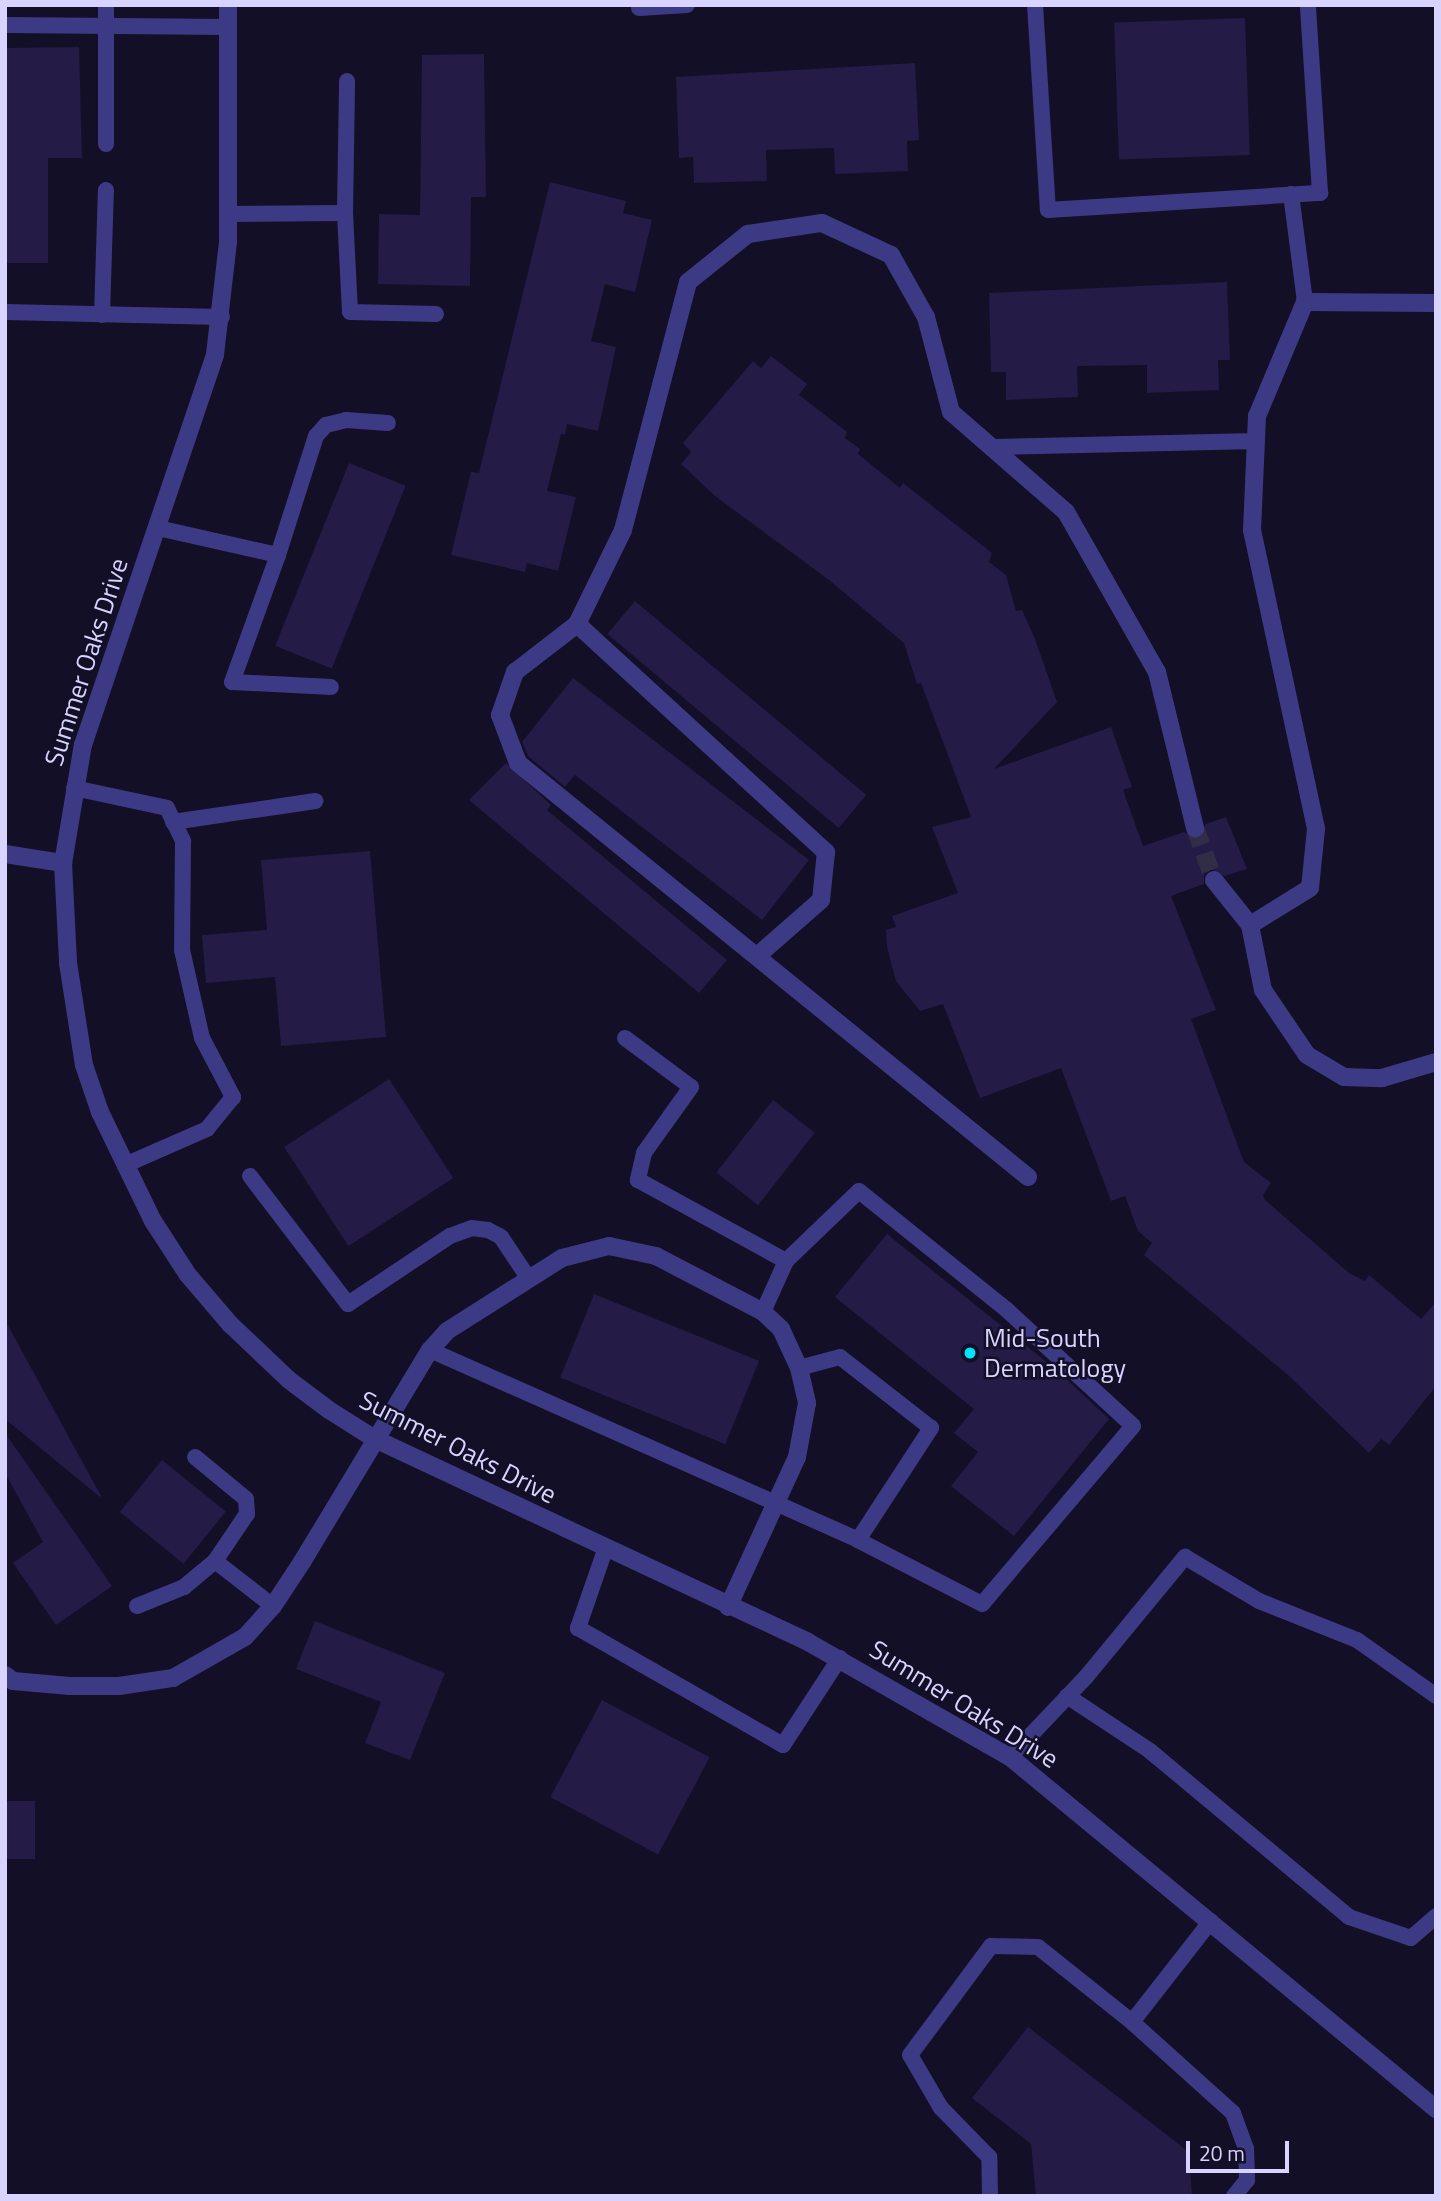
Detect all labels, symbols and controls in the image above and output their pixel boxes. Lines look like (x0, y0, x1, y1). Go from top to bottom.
street label: Summer Oaks Drive (38, 554, 134, 770)
place label: Mid-South Dermatology (984, 1322, 1126, 1384)
marker: Mid-South Dermatology (962, 1345, 978, 1361)
street label: Summer Oaks Drive (354, 1384, 562, 1510)
street label: Summer Oaks Drive (864, 1633, 1064, 1775)
scale bar (1189, 2128, 1292, 2172)
text: 20 m (1199, 2137, 1245, 2169)

